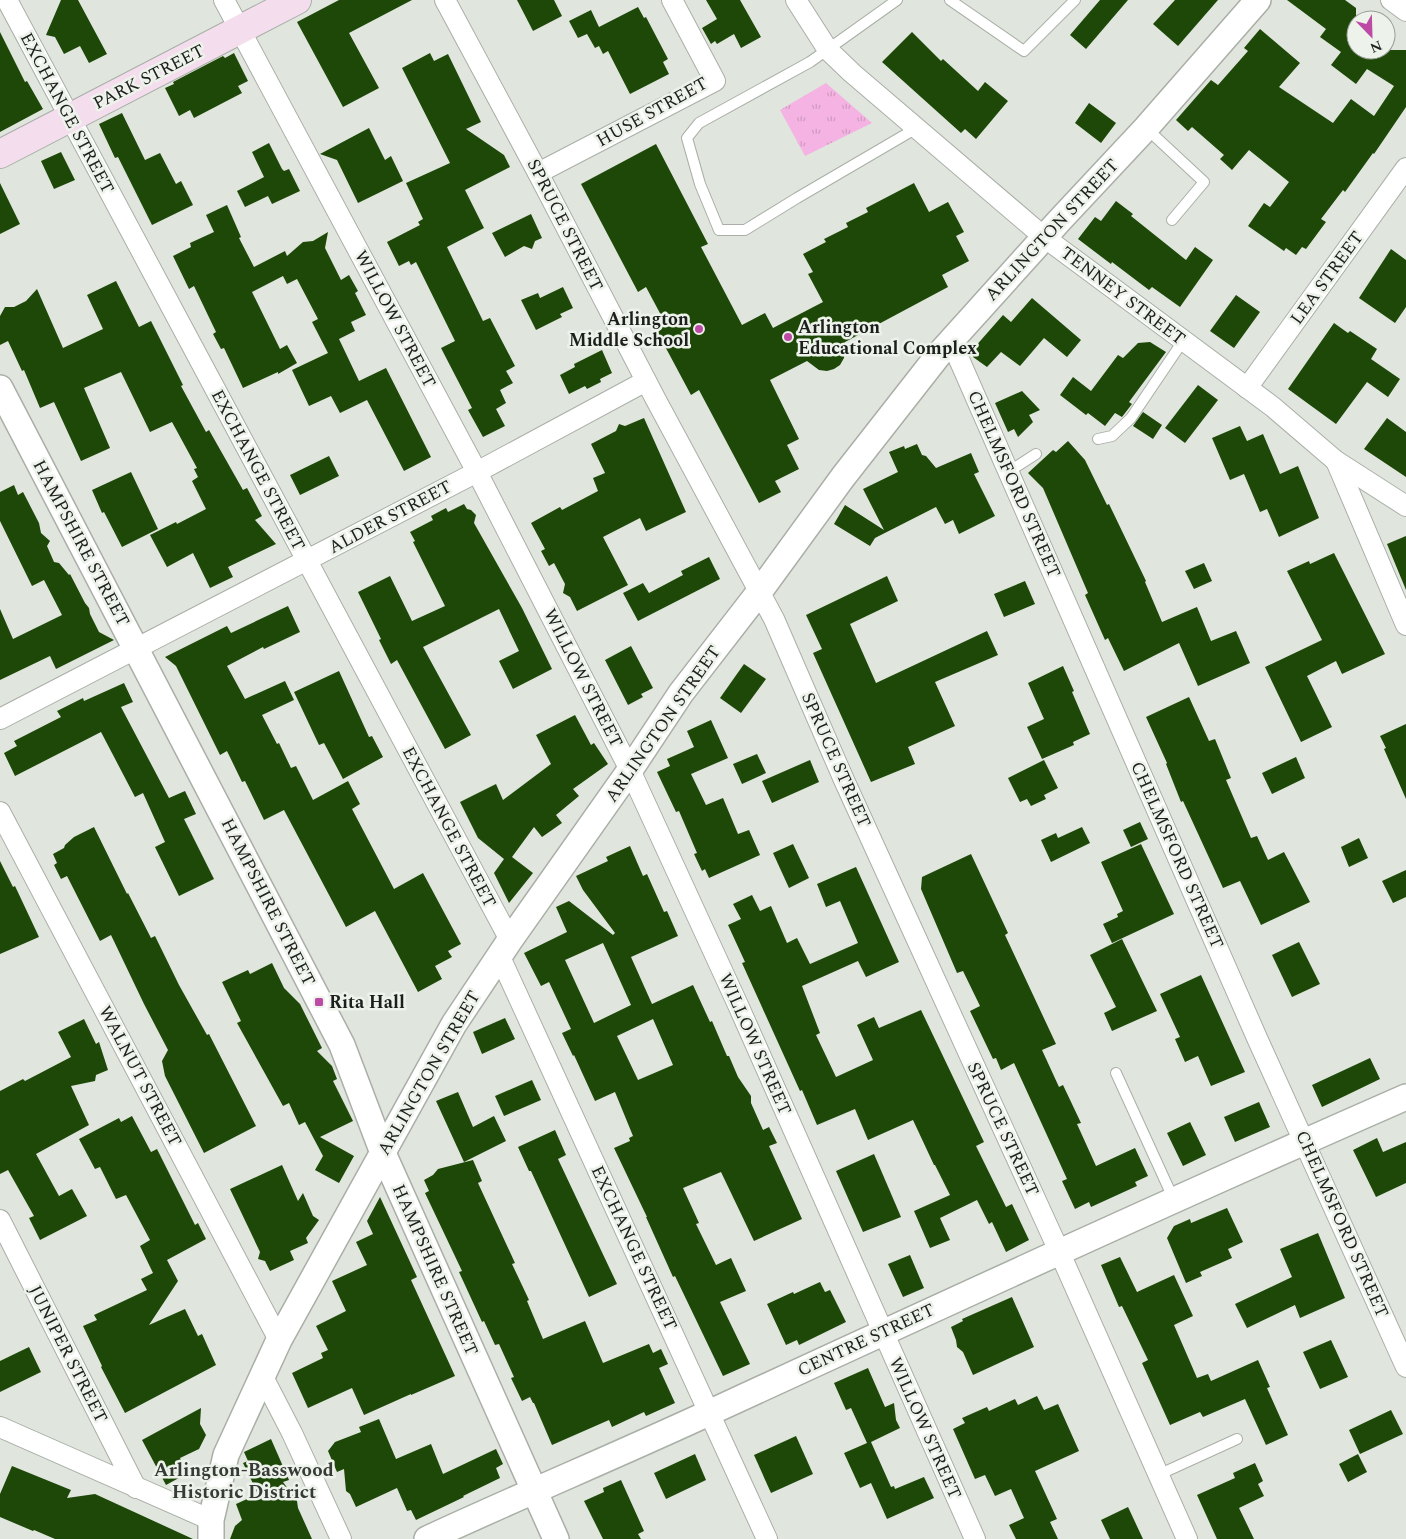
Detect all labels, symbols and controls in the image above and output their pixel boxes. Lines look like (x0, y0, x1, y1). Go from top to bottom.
north arrow (1346, 10, 1396, 60)
street label: EXCHANGE STREET (13, 28, 121, 198)
text: N (1367, 35, 1385, 58)
street label: PARK STREET (88, 37, 210, 117)
street label: HUSE STREET (591, 70, 713, 154)
street label: ARLINGTON STREET (979, 153, 1125, 307)
street label: SPRUCE STREET (520, 154, 610, 296)
street label: LEA STREET (1284, 226, 1370, 330)
street label: TENNEY STREET (1055, 240, 1191, 352)
street label: WILLOW STREET (347, 245, 443, 393)
place label: Arlington Middle School (569, 306, 689, 354)
place label: Arlington Educational Complex (798, 314, 977, 362)
marker: Arlington Middle School (693, 323, 705, 335)
marker: Arlington Educational Complex (782, 331, 794, 343)
street label: EXCHANGE STREET (204, 385, 312, 555)
street label: CHELMSFORD STREET (960, 386, 1068, 582)
street label: HAMPSHIRE STREET (26, 455, 136, 631)
street label: ALDER STREET (324, 473, 456, 561)
street label: WILLOW STREET (536, 604, 630, 752)
street label: ARLINGTON STREET (598, 640, 728, 808)
street label: SPRUCE STREET (794, 688, 878, 832)
street label: EXCHANGE STREET (395, 742, 503, 912)
street label: CHELMSFORD STREET (1123, 757, 1231, 953)
street label: HAMPSHIRE STREET (214, 813, 322, 991)
street label: WILLOW STREET (712, 969, 798, 1119)
street label: ARLINGTON STREET (371, 985, 487, 1161)
place label: Rita Hall (329, 989, 405, 1016)
marker: Rita Hall (313, 996, 325, 1008)
street label: WALNUT STREET (91, 1001, 189, 1151)
street label: SPRUCE STREET (960, 1057, 1046, 1201)
street label: CHELMSFORD STREET (1288, 1126, 1396, 1322)
street label: EXCHANGE STREET (584, 1161, 684, 1335)
street label: HAMPSHIRE STREET (385, 1180, 485, 1360)
street label: JUNIPER STREET (22, 1280, 114, 1428)
street label: CENTRE STREET (793, 1296, 939, 1384)
street label: WILLOW STREET (882, 1353, 968, 1503)
district label: Arlington-Basswood Historic District (154, 1456, 334, 1507)

